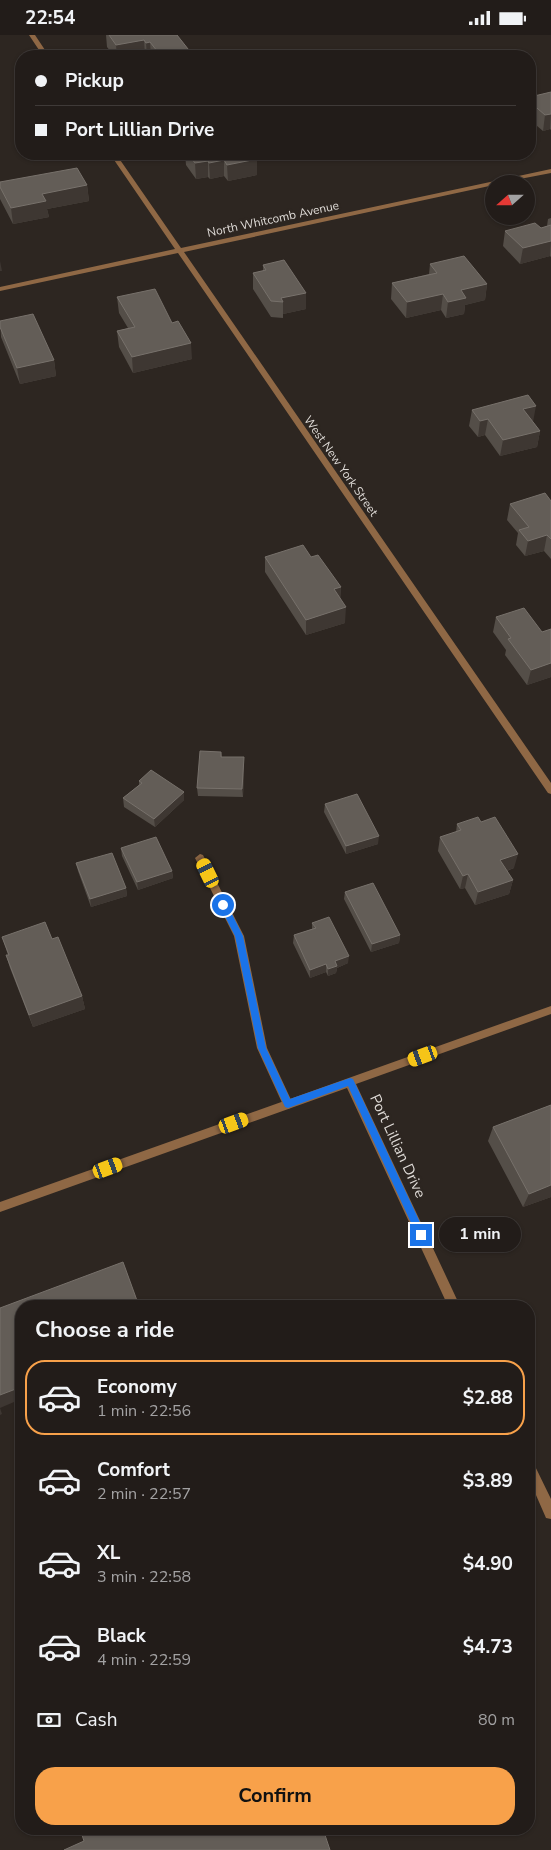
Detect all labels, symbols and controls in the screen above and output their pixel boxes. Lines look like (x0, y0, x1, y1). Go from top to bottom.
text: 22:54 (25, 5, 75, 31)
text: Pickup (65, 68, 124, 94)
text: Port Lillian Drive (65, 117, 214, 143)
north arrow (485, 175, 535, 225)
map controls (485, 175, 535, 225)
street label: North Whitcomb Avenue (206, 197, 340, 241)
street label: West New York Street (300, 413, 382, 520)
car (194, 856, 221, 890)
route start (212, 894, 234, 916)
car (406, 1044, 439, 1068)
street label: Port Lillian Drive (365, 1091, 431, 1201)
car (217, 1111, 250, 1135)
car (91, 1156, 124, 1180)
callout: 1 min (438, 1217, 521, 1253)
text: 1 min (459, 1223, 501, 1245)
route end (410, 1224, 432, 1246)
text: Choose a ride (35, 1315, 174, 1345)
text: Economy (97, 1374, 177, 1400)
icon: car (37, 1375, 82, 1420)
text: $2.88 (463, 1385, 513, 1411)
text: 1 min · 22:56 (97, 1400, 191, 1422)
text: Comfort (97, 1457, 170, 1483)
icon: car (37, 1458, 82, 1503)
text: $3.89 (463, 1468, 513, 1494)
text: 2 min · 22:57 (97, 1483, 191, 1505)
text: XL (97, 1540, 120, 1566)
icon: car (37, 1541, 82, 1586)
text: $4.90 (463, 1551, 513, 1577)
text: 3 min · 22:58 (97, 1566, 191, 1588)
text: Black (97, 1623, 146, 1649)
icon: car (37, 1624, 82, 1669)
text: $4.73 (463, 1634, 513, 1660)
text: 4 min · 22:59 (97, 1649, 191, 1671)
icon: cash (35, 1706, 63, 1734)
text: Cash (75, 1707, 117, 1733)
text: 80 m (478, 1709, 515, 1731)
button: Confirm (35, 1767, 515, 1825)

